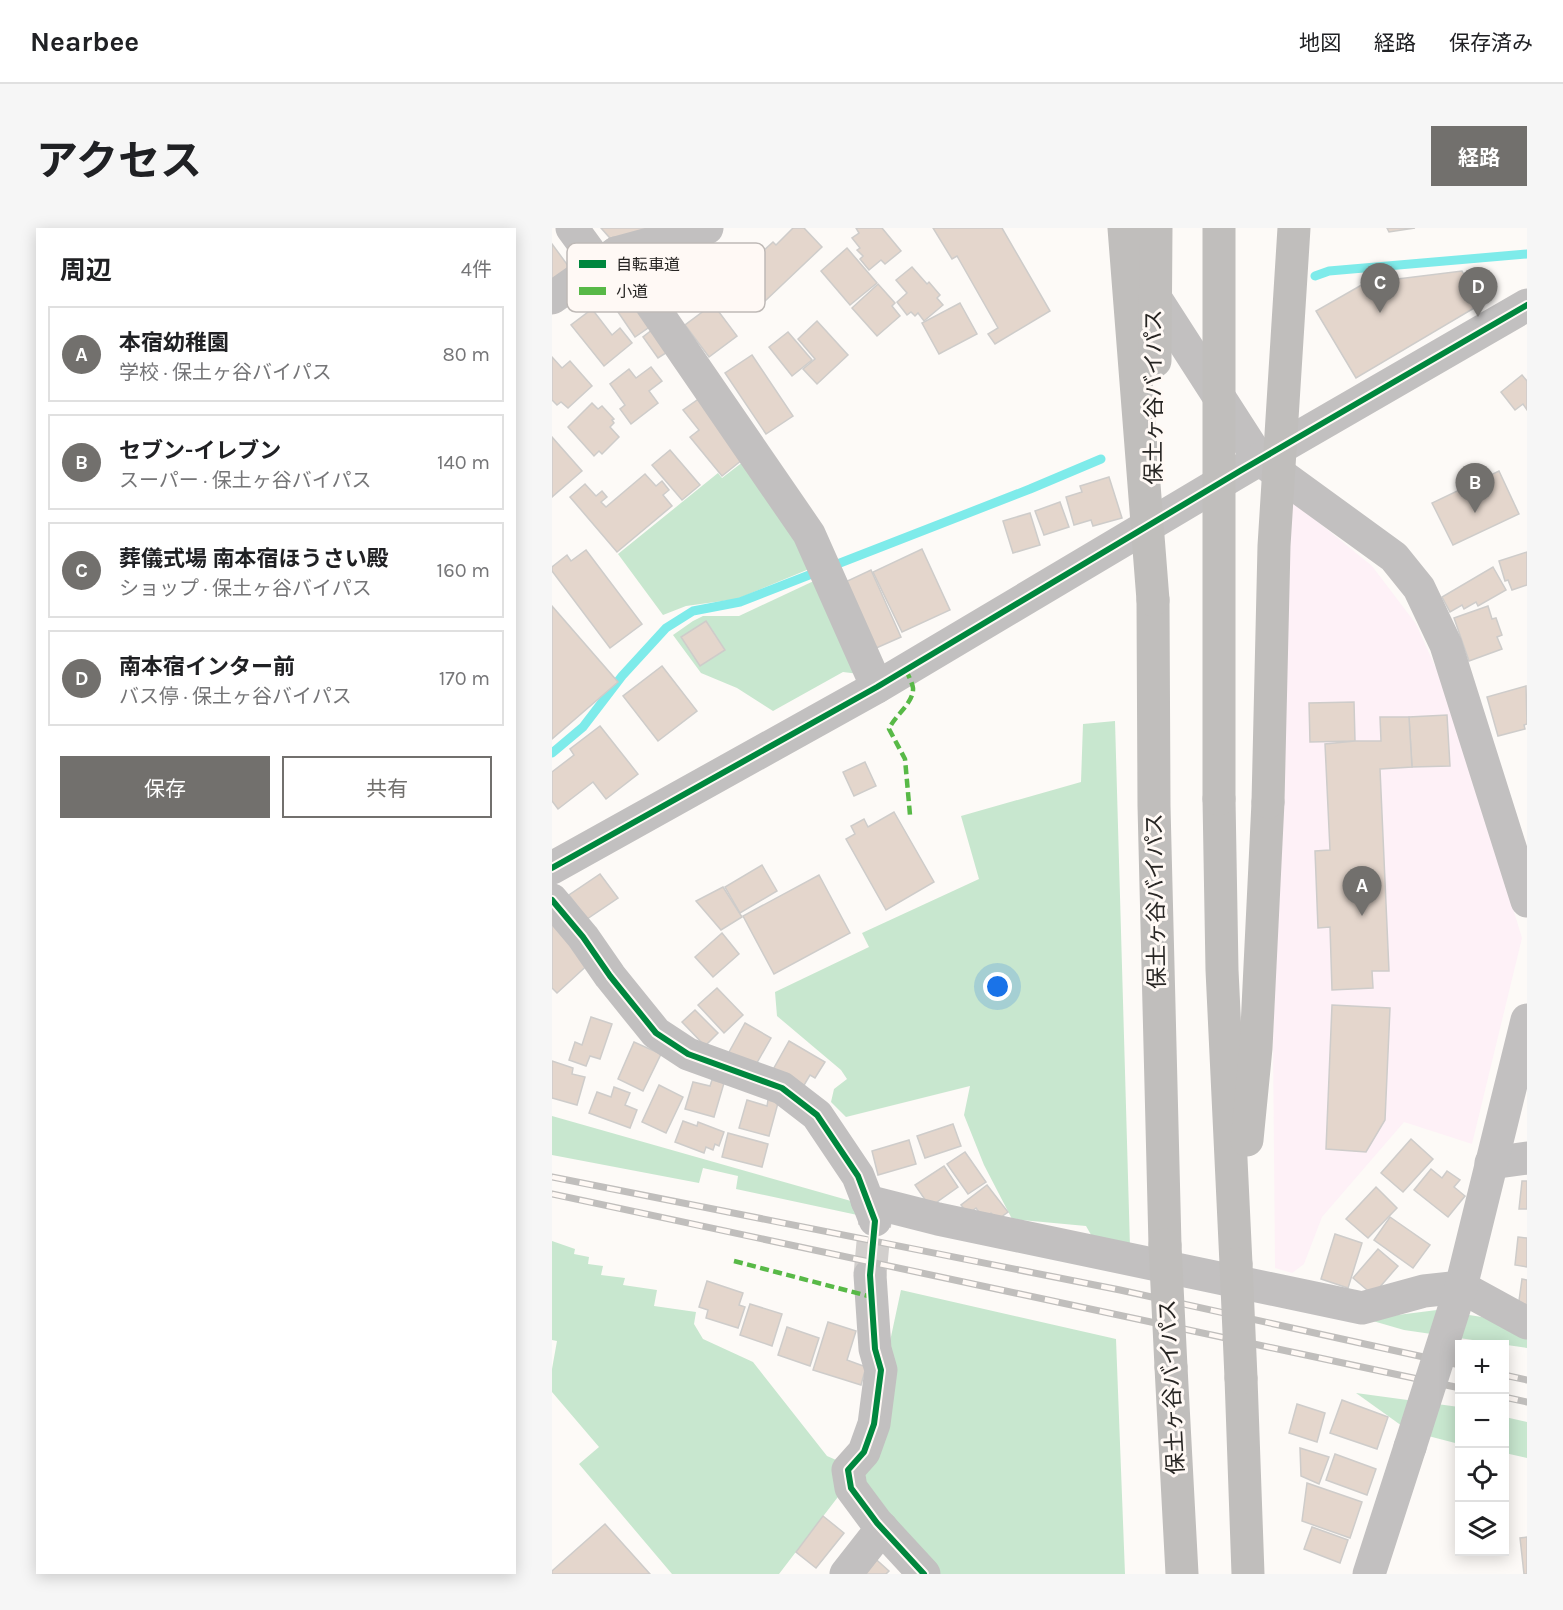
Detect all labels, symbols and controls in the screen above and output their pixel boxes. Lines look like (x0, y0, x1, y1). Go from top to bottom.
text: Nearbee (30, 25, 139, 58)
text: 地図 (1299, 31, 1341, 55)
text: 経路 (1374, 31, 1416, 55)
text: 保存済み (1449, 31, 1533, 55)
button: 経路 (1431, 126, 1527, 186)
text: アクセス (36, 136, 202, 186)
legend (567, 243, 765, 312)
text: 周辺 (60, 255, 112, 286)
text: 自転車道 (616, 255, 680, 274)
text: 4件 (461, 258, 492, 281)
pin: C (1360, 264, 1400, 313)
pin: D (1458, 268, 1498, 317)
text: 小道 (616, 282, 648, 301)
street label: 保土ヶ谷バイパス (1141, 309, 1167, 485)
text: 本宿幼稚園 (119, 330, 229, 356)
text: A (75, 343, 88, 366)
text: 80 m (442, 343, 490, 366)
text: 学校 · 保土ヶ谷バイパス (119, 361, 332, 384)
text: セブン-イレブン (119, 438, 281, 464)
text: B (75, 451, 88, 474)
text: 140 m (437, 451, 490, 474)
pin: B (1456, 464, 1494, 513)
text: スーパー · 保土ヶ谷バイパス (119, 469, 371, 492)
text: 葬儀式場 南本宿ほうさい殿 (119, 546, 389, 572)
text: C (75, 559, 88, 582)
text: 160 m (437, 559, 490, 582)
text: ショップ · 保土ヶ谷バイパス (119, 577, 372, 600)
text: 南本宿インター前 (119, 654, 295, 680)
text: D (75, 667, 88, 690)
text: 170 m (439, 667, 490, 690)
text: バス停 · 保土ヶ谷バイパス (119, 685, 352, 708)
button: 保存 (60, 756, 270, 818)
button: 共有 (282, 756, 492, 818)
street label: 保土ヶ谷バイパス (1141, 813, 1171, 989)
pin: A (1342, 866, 1382, 916)
your location (983, 972, 1012, 1001)
street label: 保土ヶ谷バイパス (1154, 1299, 1190, 1475)
map controls (1455, 1340, 1509, 1556)
button: + (1455, 1340, 1509, 1394)
button: − (1455, 1394, 1509, 1448)
button: locate (1455, 1448, 1509, 1502)
button: layers (1455, 1502, 1509, 1556)

